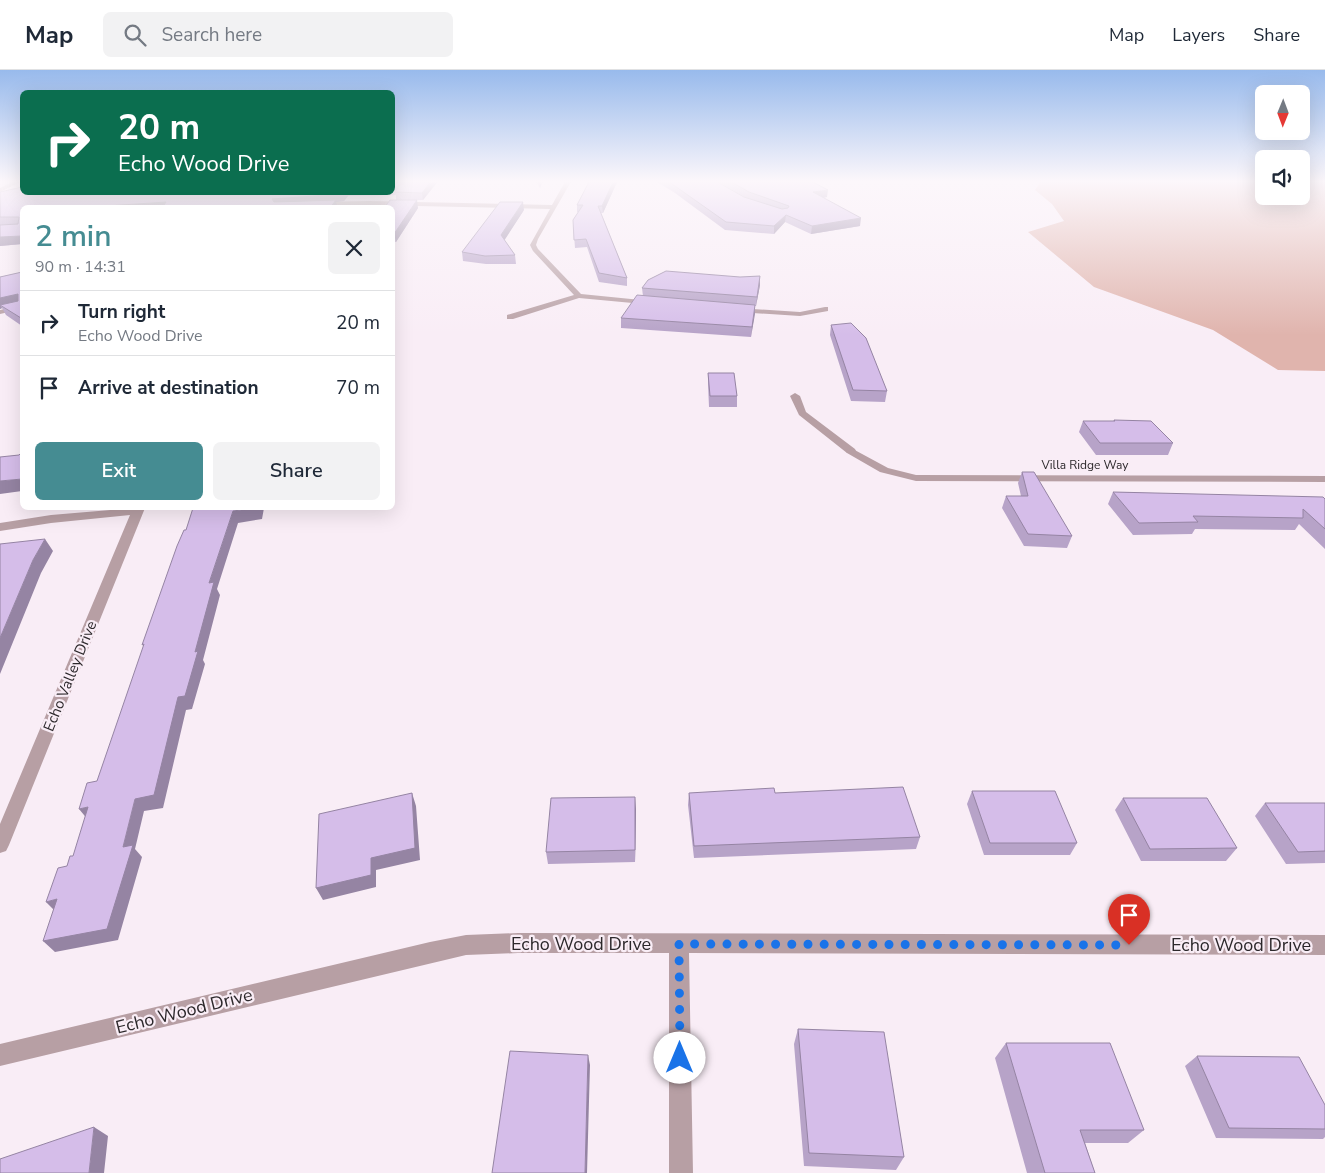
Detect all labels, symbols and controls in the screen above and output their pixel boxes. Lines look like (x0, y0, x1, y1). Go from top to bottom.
search box (103, 12, 453, 57)
text: Map (25, 19, 73, 51)
icon: search (121, 21, 149, 49)
text: Search here (161, 22, 262, 48)
text: Map (1109, 23, 1144, 47)
text: Layers (1172, 23, 1225, 47)
text: Share (1253, 23, 1300, 47)
north arrow (1255, 85, 1310, 140)
map controls (1255, 85, 1310, 205)
text: 20 m (118, 104, 200, 151)
icon: right (35, 110, 100, 175)
text: Echo Wood Drive (118, 149, 289, 179)
button: sound (1255, 150, 1310, 205)
text: 2 min (35, 216, 111, 257)
button: close (328, 222, 380, 274)
text: 90 m · 14:31 (35, 256, 126, 278)
text: Turn right (78, 299, 165, 325)
icon: right (35, 309, 63, 337)
text: 20 m (336, 310, 380, 336)
text: Echo Wood Drive (78, 325, 203, 347)
icon: arrive (35, 374, 63, 402)
text: Arrive at destination (78, 375, 259, 401)
text: 70 m (336, 375, 380, 401)
button: Exit (35, 442, 203, 500)
button: Share (213, 442, 380, 500)
street label: Villa Ridge Way (1041, 457, 1129, 473)
street label: Echo Valley Drive (39, 618, 101, 734)
pin (1108, 894, 1150, 945)
icon: arrive (1115, 901, 1143, 929)
street label: Echo Wood Drive (511, 932, 651, 956)
street label: Echo Wood Drive (1171, 933, 1311, 957)
street label: Echo Wood Drive (113, 982, 255, 1040)
position arrow (653, 1031, 705, 1083)

